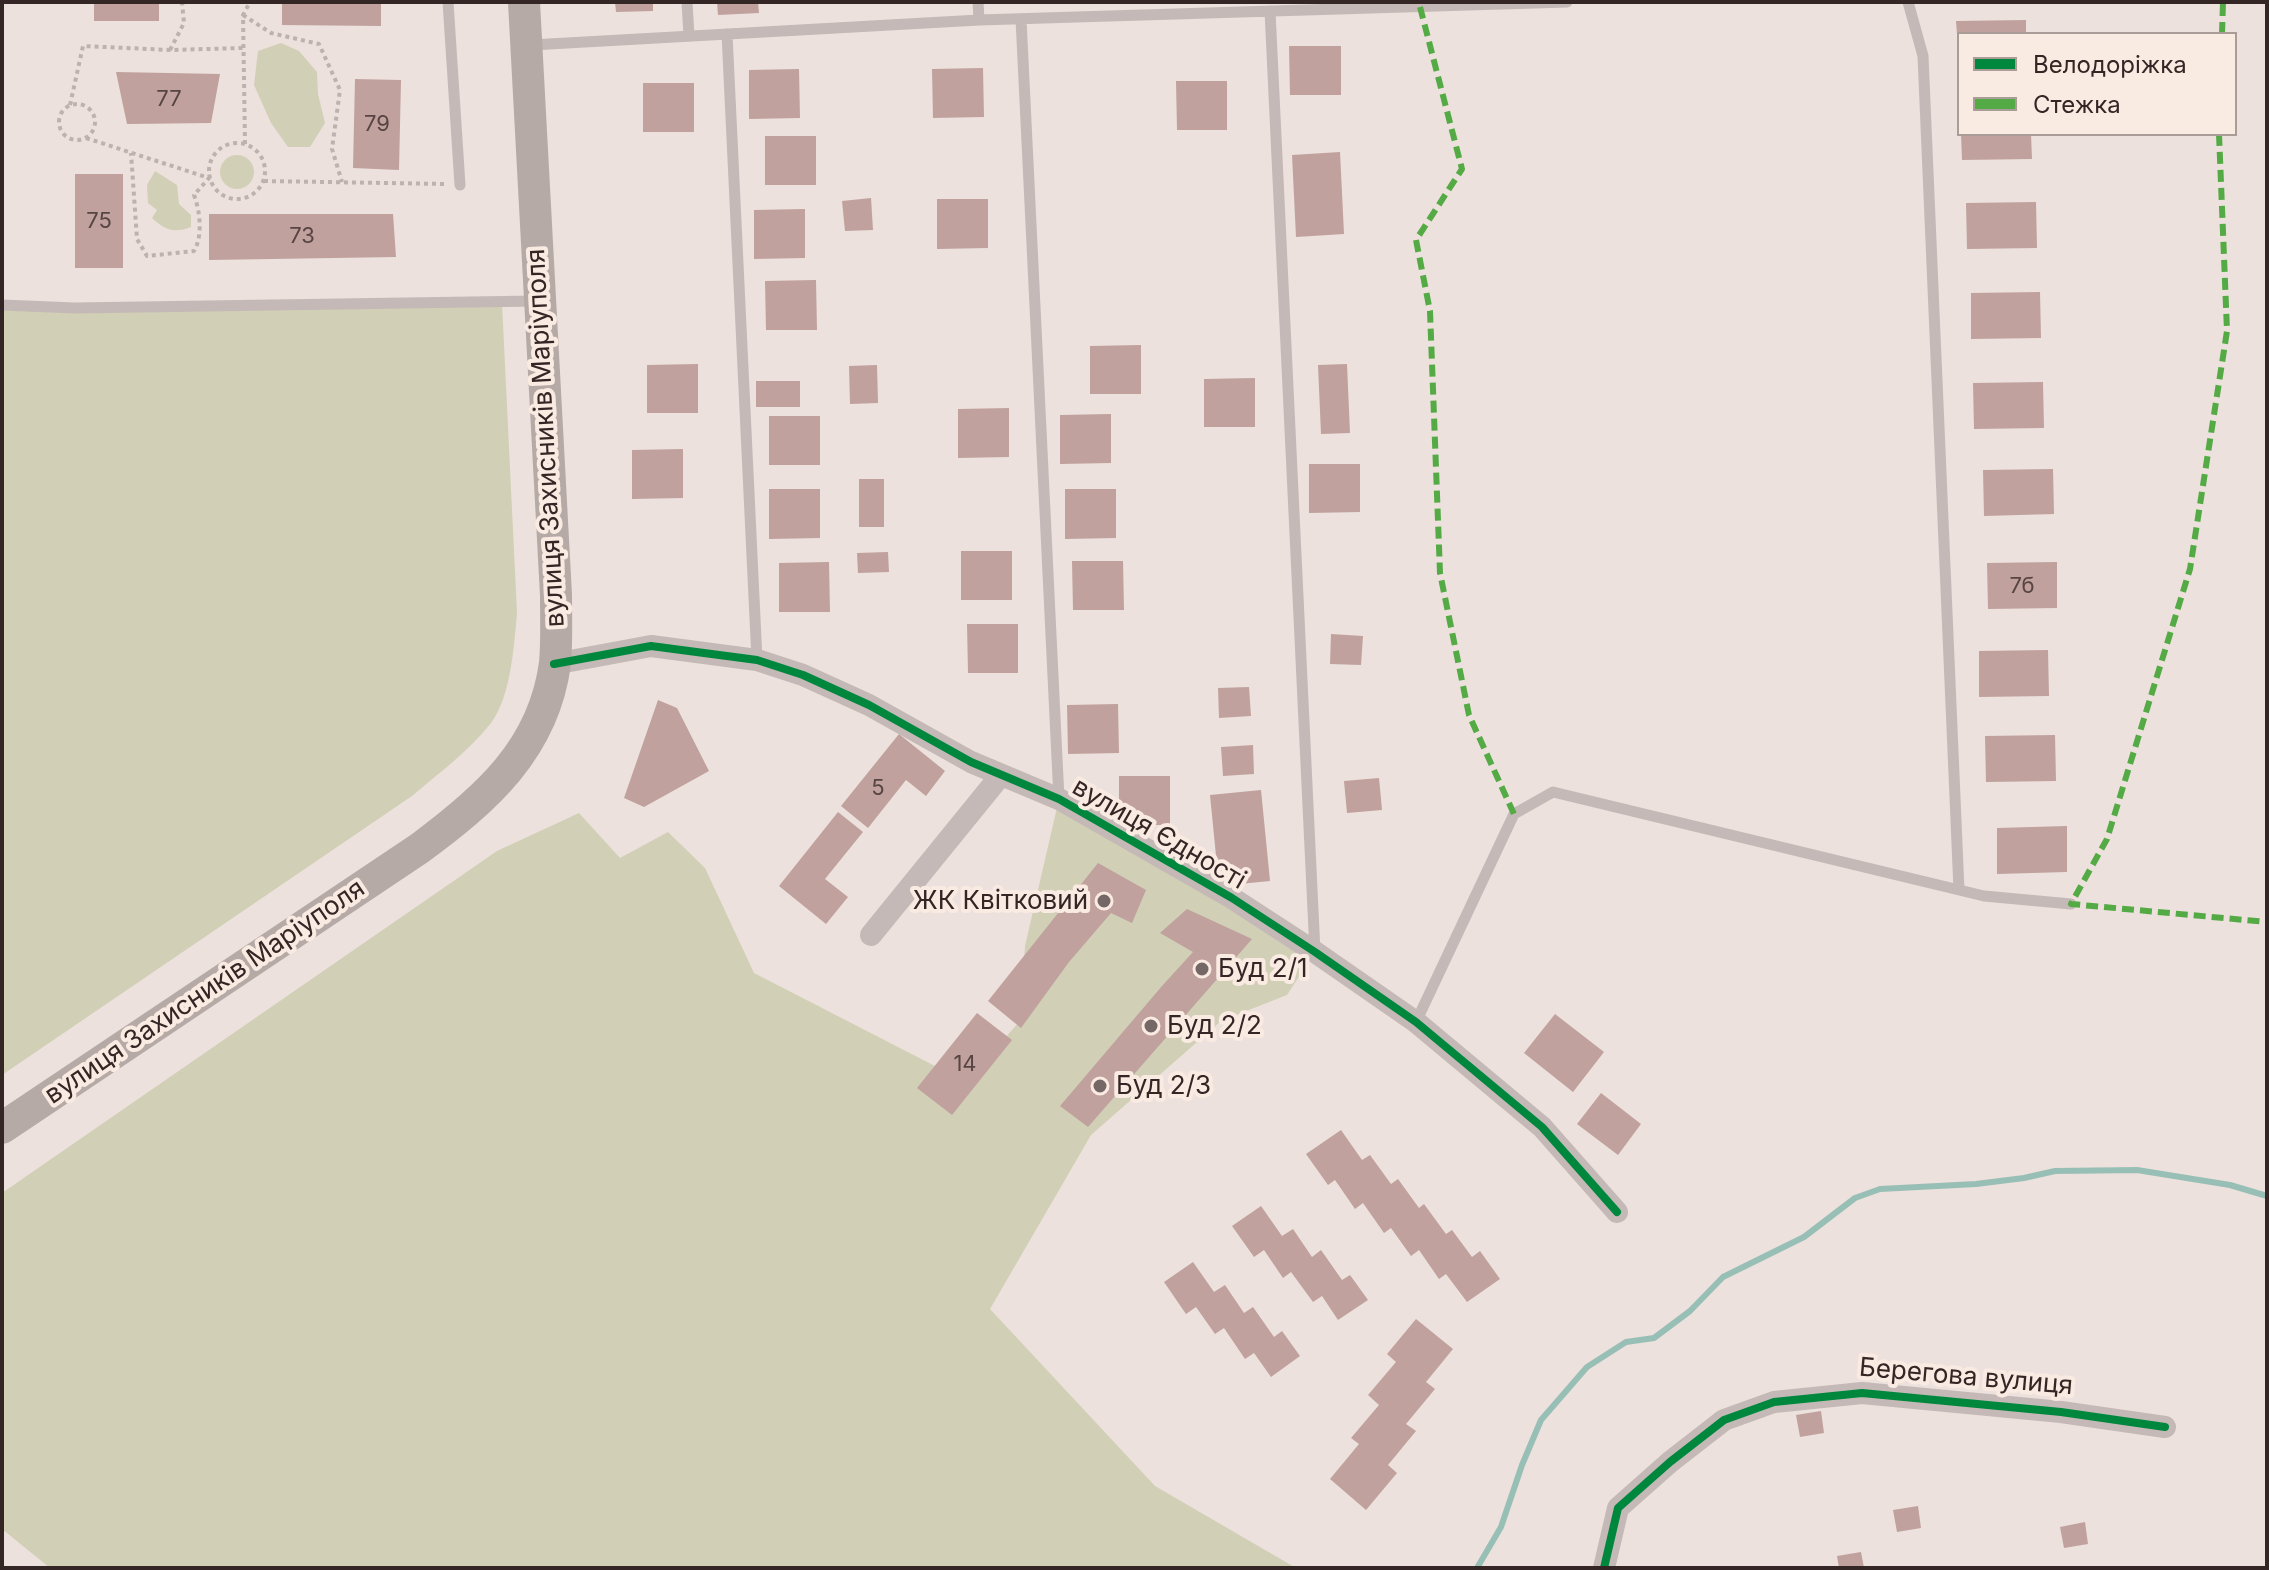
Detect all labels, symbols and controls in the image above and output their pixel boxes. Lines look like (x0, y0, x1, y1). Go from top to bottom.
legend (1957, 32, 2237, 136)
text: Велодоріжка (2033, 50, 2187, 79)
house number: 77 (156, 86, 182, 112)
text: Стежка (2033, 90, 2121, 119)
house number: 79 (364, 111, 390, 137)
house number: 75 (86, 208, 112, 234)
house number: 73 (289, 223, 315, 249)
street label: вулиця Захисників Маріуполя (521, 248, 571, 628)
house number: 7б (2009, 573, 2035, 599)
street label: вулиця Єдності (1066, 772, 1252, 896)
house number: 5 (871, 775, 885, 801)
street label: вулиця Захисників Маріуполя (39, 873, 371, 1111)
place label: ЖК Квітковий (913, 885, 1088, 917)
marker: ЖК Квітковий (1095, 892, 1113, 910)
place label: Буд 2/1 (1218, 953, 1308, 985)
marker: Буд 2/1 (1193, 960, 1211, 978)
place label: Буд 2/2 (1167, 1010, 1262, 1042)
marker: Буд 2/2 (1142, 1017, 1160, 1035)
house number: 14 (953, 1051, 977, 1077)
place label: Буд 2/3 (1116, 1070, 1211, 1102)
marker: Буд 2/3 (1091, 1077, 1109, 1095)
street label: Берегова вулиця (1858, 1352, 2074, 1402)

